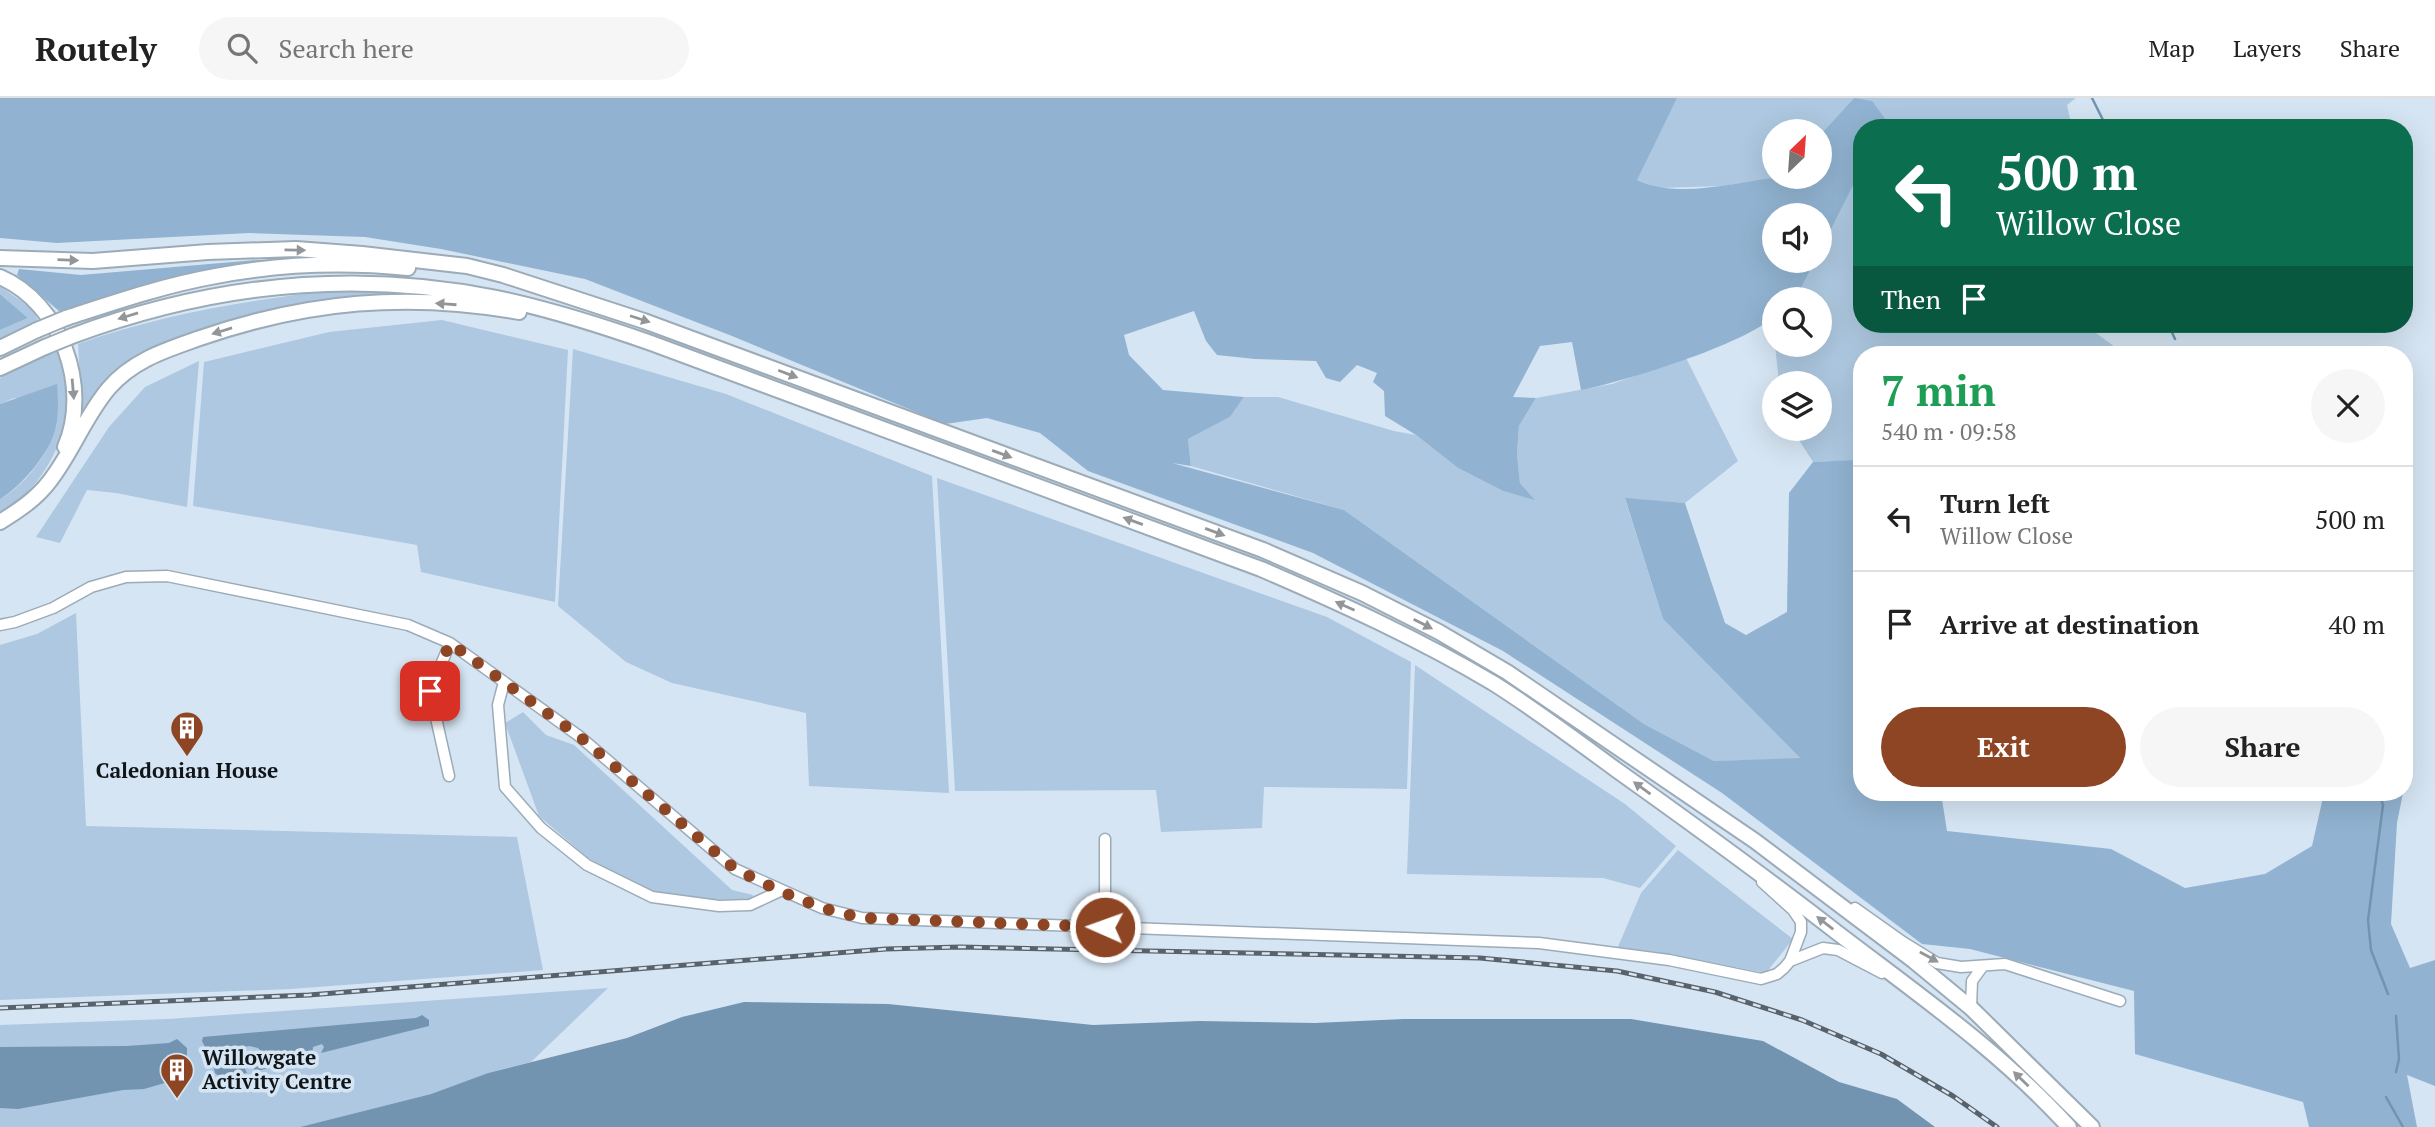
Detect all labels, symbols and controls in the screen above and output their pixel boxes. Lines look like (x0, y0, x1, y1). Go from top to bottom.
search box (199, 17, 689, 80)
text: Routely (35, 27, 157, 70)
icon: search (223, 29, 261, 67)
text: Search here (279, 31, 414, 65)
text: Map (2148, 32, 2195, 64)
text: Layers (2233, 32, 2302, 64)
text: Share (2340, 32, 2400, 64)
north arrow (1762, 119, 1832, 189)
map controls (1762, 119, 1832, 441)
text: 500 m (1996, 139, 2138, 204)
icon: left (1881, 147, 1972, 238)
text: Willow Close (1996, 202, 2181, 244)
button: sound (1762, 203, 1832, 273)
one-way arrow (285, 244, 307, 256)
one-way arrow (57, 255, 79, 266)
icon: arrive (1955, 280, 1993, 318)
text: Then (1881, 282, 1941, 316)
button: search (1762, 287, 1832, 357)
one-way arrow (435, 298, 457, 309)
one-way arrow (117, 311, 138, 321)
one-way arrow (629, 315, 650, 325)
one-way arrow (211, 326, 232, 336)
text: 7 min (1881, 362, 1996, 418)
one-way arrow (778, 369, 799, 380)
button: close (2311, 369, 2385, 443)
button: layers (1762, 371, 1832, 441)
one-way arrow (68, 379, 79, 401)
text: 540 m · 09:58 (1881, 416, 2016, 447)
one-way arrow (991, 448, 1012, 459)
text: Turn left (1940, 486, 2050, 520)
icon: left (1881, 500, 1919, 538)
text: 500 m (2315, 502, 2385, 536)
one-way arrow (1123, 516, 1144, 527)
text: Willow Close (1940, 520, 2073, 551)
one-way arrow (1205, 527, 1226, 538)
one-way arrow (1334, 600, 1355, 611)
icon: arrive (1881, 605, 1919, 643)
text: Arrive at destination (1940, 607, 2199, 641)
text: 40 m (2329, 607, 2385, 641)
one-way arrow (1413, 619, 1433, 630)
pin (400, 661, 460, 721)
icon: arrive (411, 672, 449, 710)
button: Exit (1881, 707, 2126, 787)
button: Share (2140, 707, 2385, 787)
building icon: Caledonian House (168, 709, 206, 758)
place label: Caledonian House (96, 756, 278, 784)
one-way arrow (1633, 781, 1651, 795)
position arrow (1068, 890, 1142, 964)
one-way arrow (1816, 917, 1834, 931)
one-way arrow (1919, 952, 1939, 963)
place label: Willowgate Activity Centre (202, 1043, 352, 1095)
building icon: Willowgate Activity Centre (158, 1051, 196, 1100)
one-way arrow (2013, 1071, 2030, 1087)

